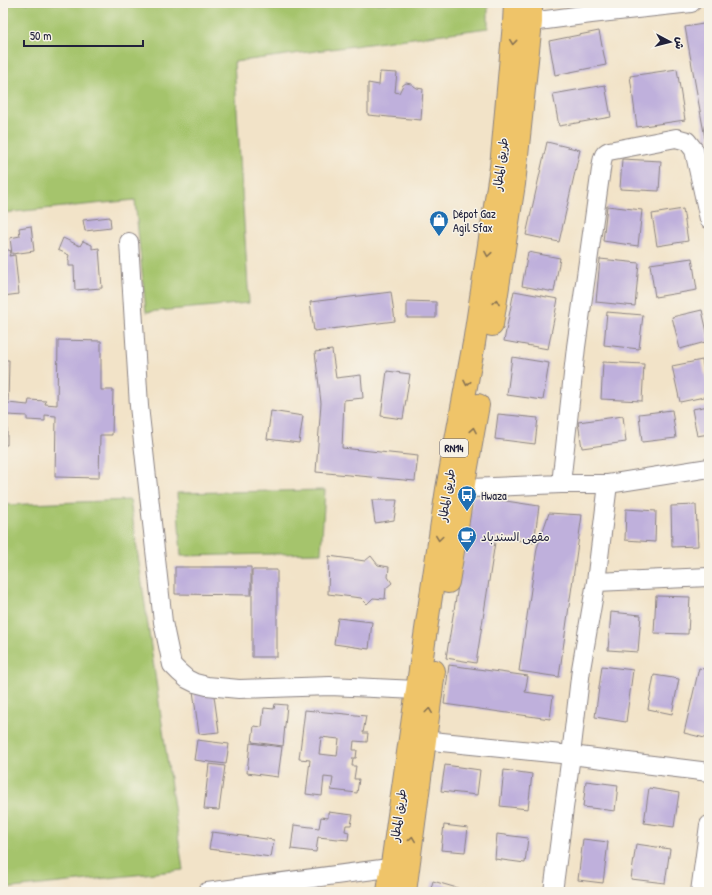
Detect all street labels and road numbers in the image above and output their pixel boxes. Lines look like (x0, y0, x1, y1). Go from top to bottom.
street label: طريق المطار (488, 137, 512, 192)
road number: RN14 (440, 439, 468, 457)
street label: طريق المطار (433, 467, 459, 524)
street label: طريق المطار (386, 788, 410, 843)

